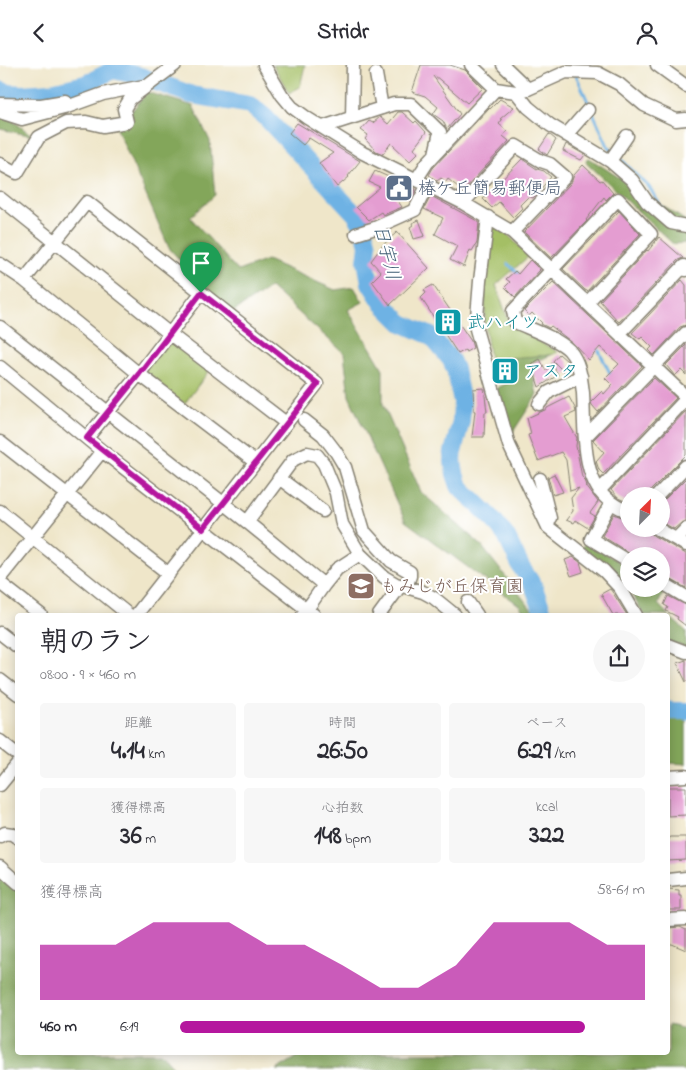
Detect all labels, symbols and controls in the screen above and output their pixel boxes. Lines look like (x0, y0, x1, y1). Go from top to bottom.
text: Stridr (317, 17, 369, 49)
icon: back (25, 19, 53, 47)
icon: person (633, 19, 661, 47)
public building icon: 椿ケ丘簡易郵便局 (384, 173, 414, 203)
place label: 椿ケ丘簡易郵便局 (418, 177, 562, 203)
water label: 日宇川 (366, 222, 406, 284)
pin (180, 242, 222, 293)
icon: arrive (187, 249, 215, 277)
building icon: 武ハイツ (433, 307, 463, 337)
place label: 武ハイツ (467, 311, 539, 337)
building icon: アスタ (490, 356, 520, 386)
place label: アスタ (524, 360, 578, 386)
north arrow (620, 487, 670, 537)
map controls (620, 487, 670, 597)
button: layers (620, 547, 670, 597)
school or university icon: もみじが丘保育園 (346, 571, 376, 601)
place label: もみじが丘保育園 (380, 575, 524, 601)
text: 朝のラン (40, 623, 152, 664)
button: share (593, 630, 645, 682)
text: 08:00 · 9 × 460 m (40, 663, 136, 687)
text: 距離 (124, 713, 152, 734)
text: 時間 (328, 713, 356, 734)
text: ペース (526, 713, 567, 734)
text: 4.14 (111, 734, 145, 770)
text: 26:50 (317, 734, 368, 770)
text: 6:29 (518, 734, 551, 770)
text: km (145, 744, 165, 765)
text: /km (551, 744, 576, 765)
text: kcal (536, 797, 558, 818)
text: 獲得標高 (110, 798, 166, 819)
text: 心拍数 (321, 798, 363, 819)
text: 322 (529, 818, 564, 854)
text: 36 (120, 819, 142, 855)
text: 148 (314, 819, 342, 855)
text: m (142, 829, 156, 850)
text: bpm (342, 829, 371, 850)
text: 58–61 m (597, 878, 645, 902)
text: 獲得標高 (40, 881, 104, 905)
text: 460 m (40, 1015, 77, 1039)
text: 6:19 (120, 1015, 138, 1039)

